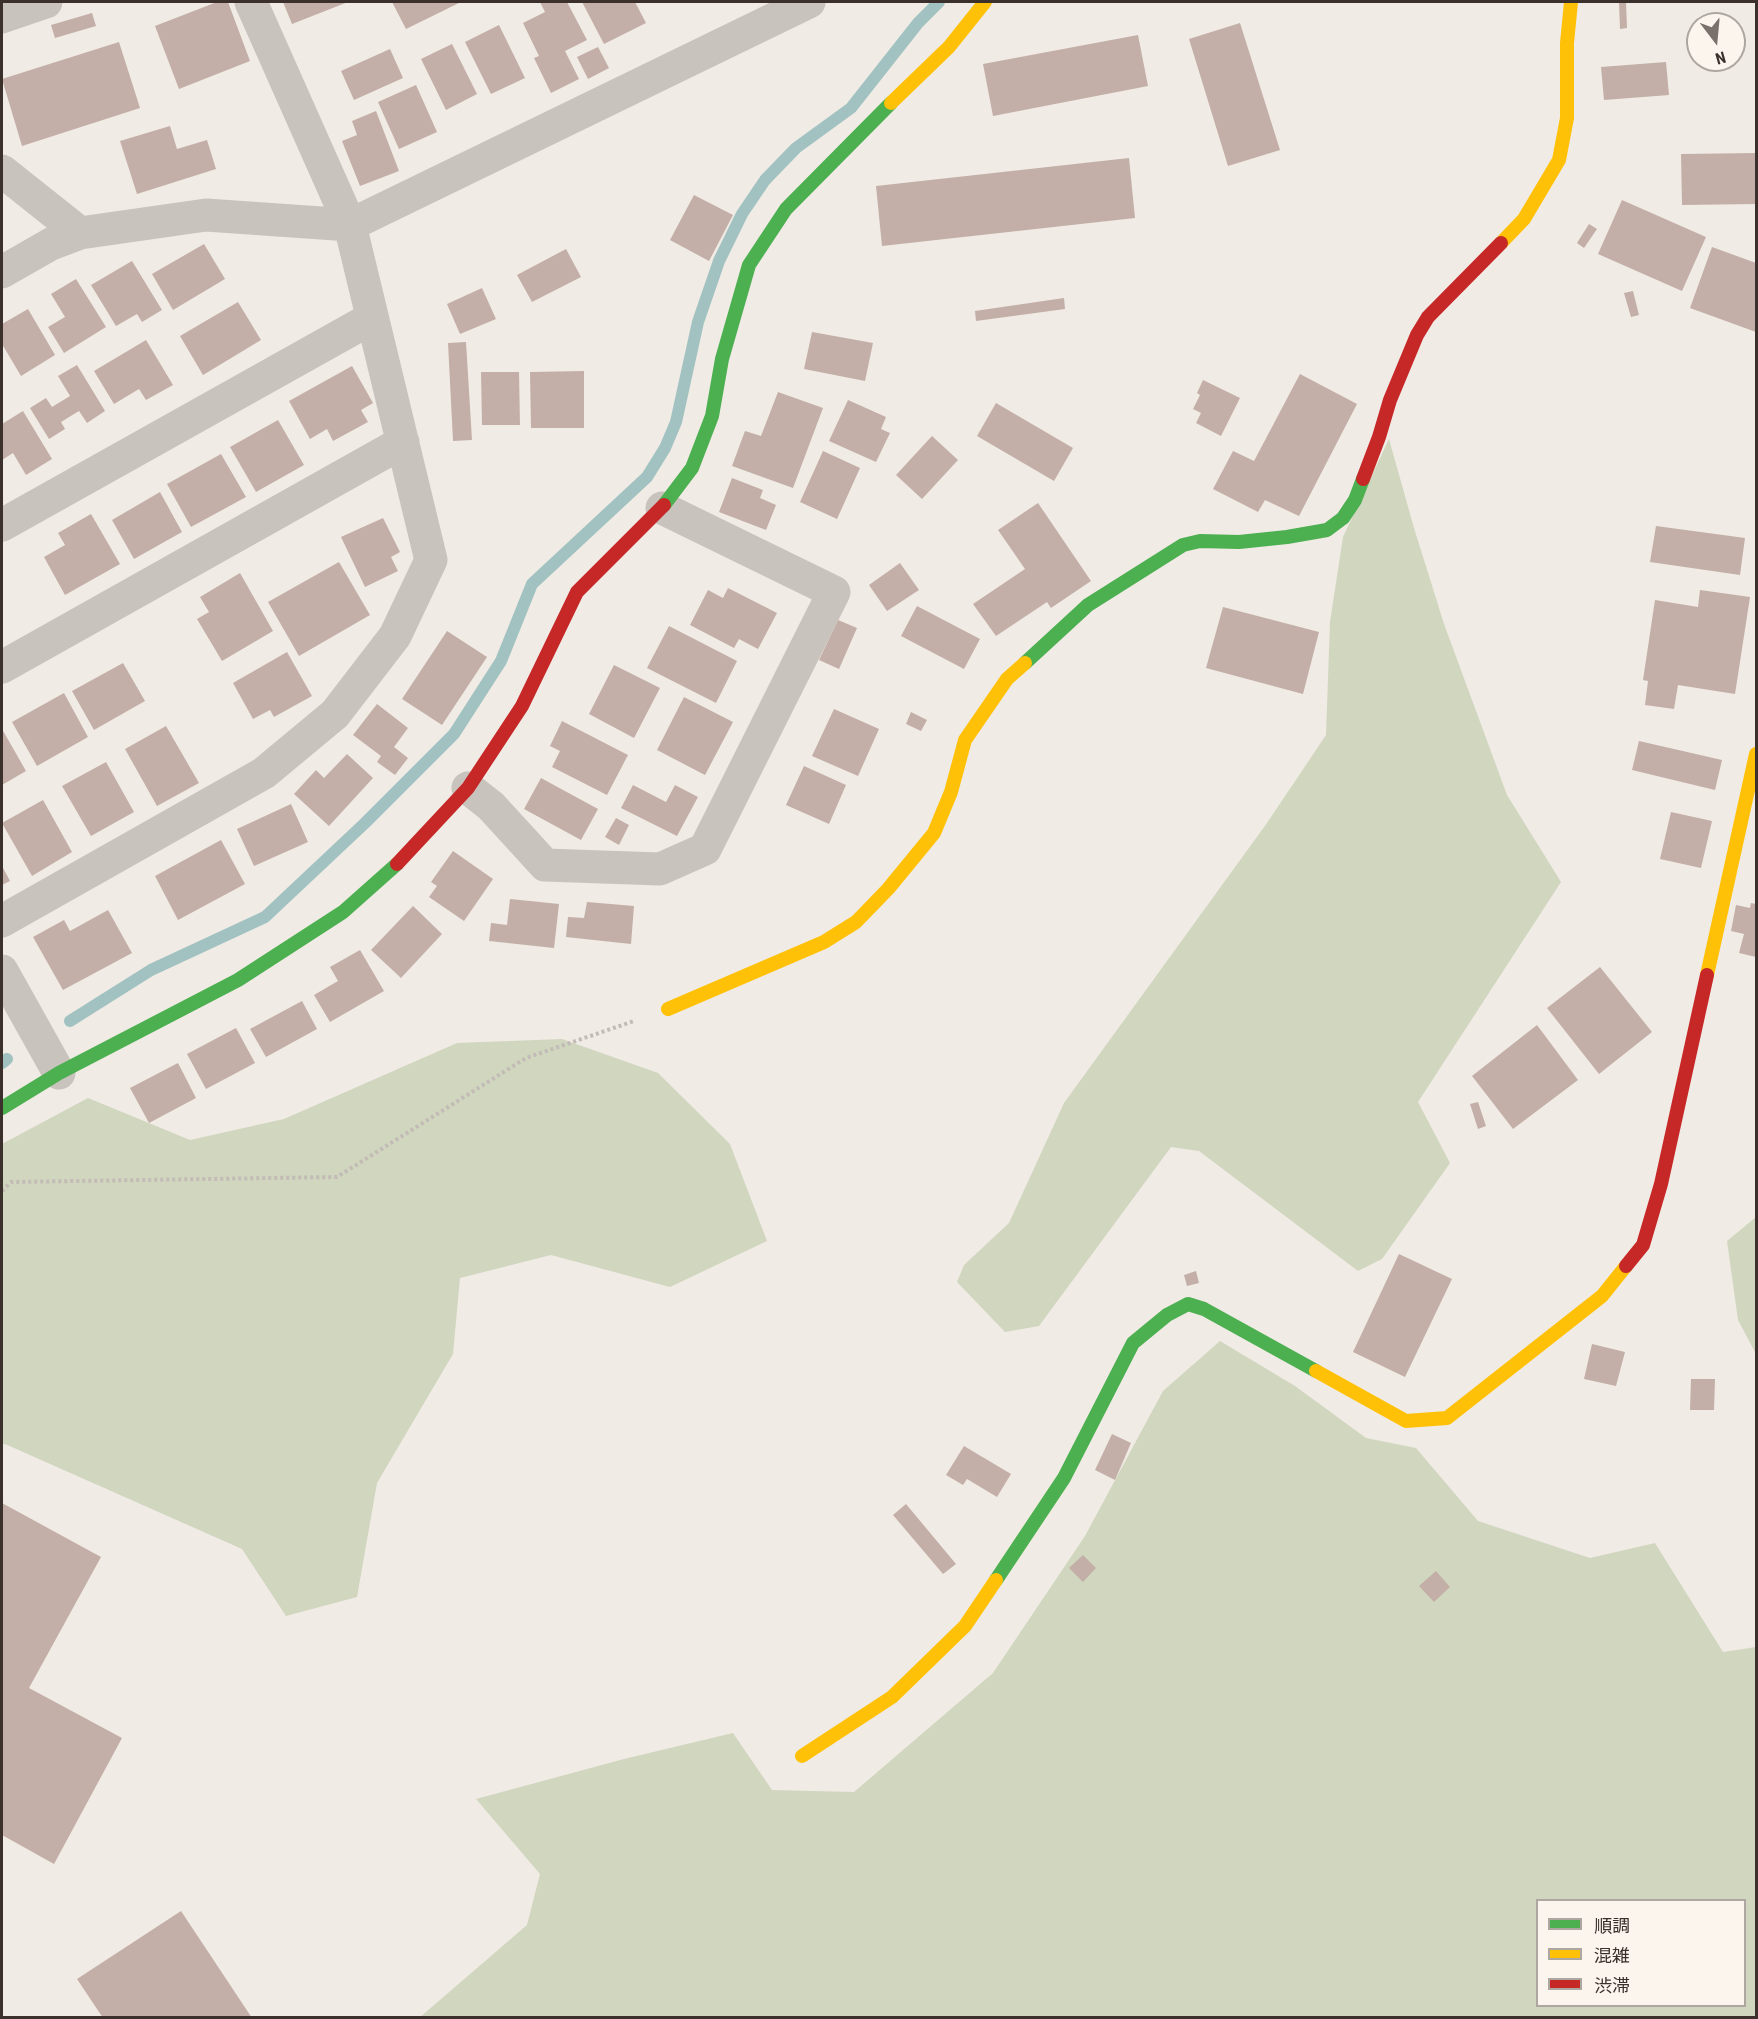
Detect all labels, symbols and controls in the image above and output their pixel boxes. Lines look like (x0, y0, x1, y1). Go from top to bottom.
north arrow (1686, 12, 1746, 72)
text: N (1713, 47, 1728, 68)
legend (1536, 1899, 1746, 2007)
text: 順調 (1594, 1915, 1630, 1936)
text: 混雑 (1594, 1945, 1630, 1966)
text: 渋滞 (1594, 1975, 1630, 1996)

